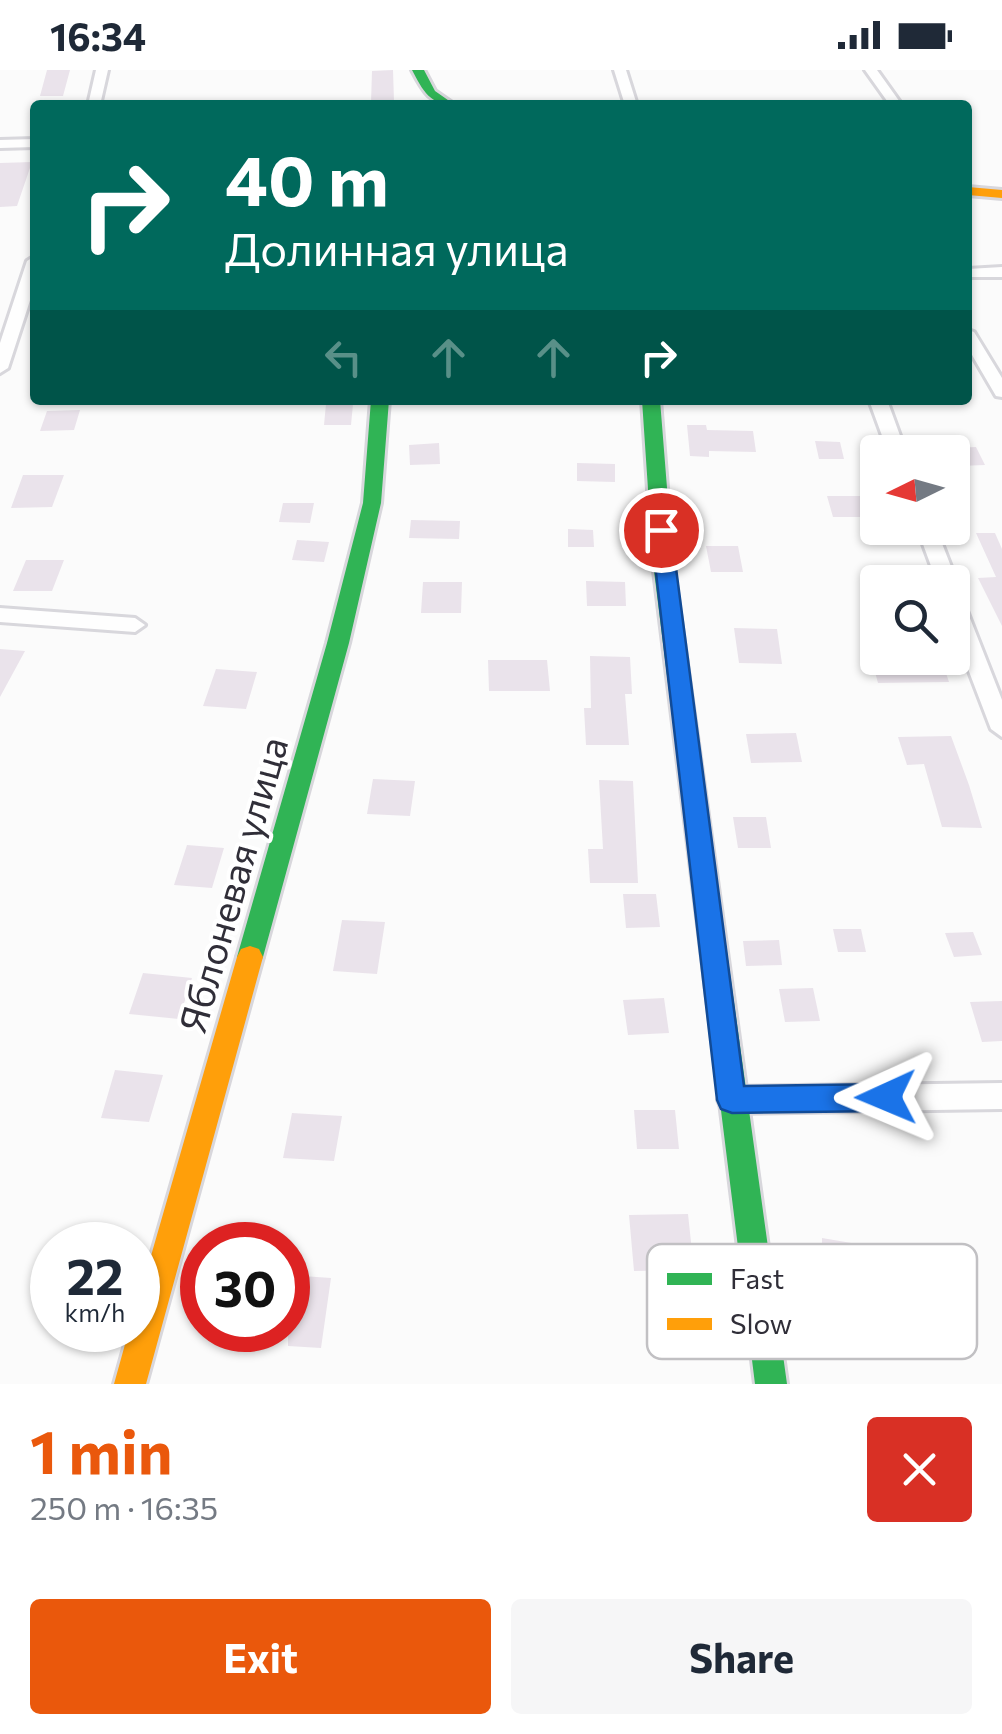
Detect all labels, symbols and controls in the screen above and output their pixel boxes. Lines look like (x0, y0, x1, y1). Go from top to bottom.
text: 16:34 (50, 12, 146, 59)
text: 40 m (225, 135, 389, 220)
icon: right (60, 140, 190, 270)
text: Долинная улица (225, 220, 569, 275)
icon: left (316, 330, 371, 385)
icon: ahead (421, 330, 476, 385)
icon: ahead (526, 330, 581, 385)
icon: right (631, 330, 686, 385)
north arrow (860, 435, 970, 545)
map controls (860, 435, 970, 675)
pin (619, 488, 704, 573)
icon: arrive (634, 503, 689, 558)
button: search (860, 565, 970, 675)
street label: Яблоневая улица (167, 731, 296, 1038)
position arrow (834, 1045, 938, 1149)
speed limit sign: 30 (180, 1222, 310, 1352)
text: 22 (67, 1244, 123, 1305)
legend (647, 1244, 977, 1359)
text: Fast (730, 1261, 784, 1295)
text: km/h (65, 1297, 125, 1327)
text: Slow (730, 1306, 792, 1340)
text: 1 min (30, 1413, 172, 1486)
button: close (867, 1417, 972, 1522)
text: 250 m · 16:35 (30, 1487, 218, 1527)
button: Exit (30, 1599, 491, 1714)
button: Share (511, 1599, 972, 1714)

